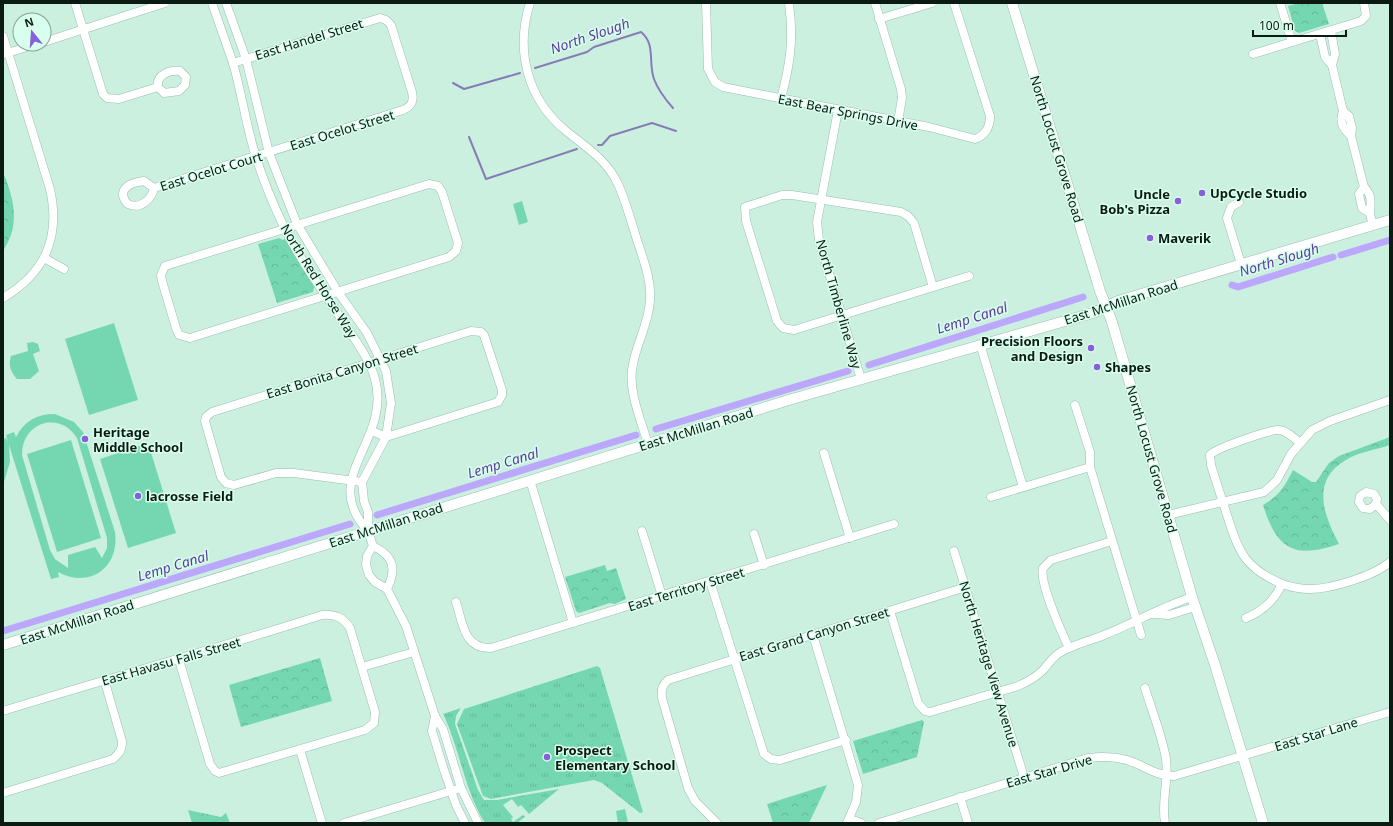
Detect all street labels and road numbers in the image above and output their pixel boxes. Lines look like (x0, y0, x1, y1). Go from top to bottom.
street label: East Handel Street (253, 14, 366, 64)
street label: North Locust Grove Road (1026, 73, 1088, 225)
street label: East Bear Springs Drive (776, 90, 920, 134)
street label: East Ocelot Street (288, 105, 397, 154)
street label: East Ocelot Court (158, 147, 265, 195)
street label: North Red Horse Way (277, 220, 362, 342)
street label: North Timberline Way (812, 237, 866, 371)
street label: East McMillan Road (1062, 275, 1180, 329)
street label: East Bonita Canyon Street (264, 339, 420, 403)
street label: North Locust Grove Road (1122, 383, 1182, 535)
street label: East McMillan Road (637, 403, 755, 455)
street label: East McMillan Road (327, 498, 445, 552)
street label: East Territory Street (626, 563, 747, 615)
street label: North Heritage View Avenue (955, 579, 1023, 749)
street label: East McMillan Road (18, 595, 136, 649)
street label: East Grand Canyon Street (737, 603, 891, 665)
street label: East Havasu Falls Street (99, 632, 243, 689)
street label: East Star Lane (1272, 713, 1360, 755)
street label: East Star Drive (1004, 750, 1094, 792)

